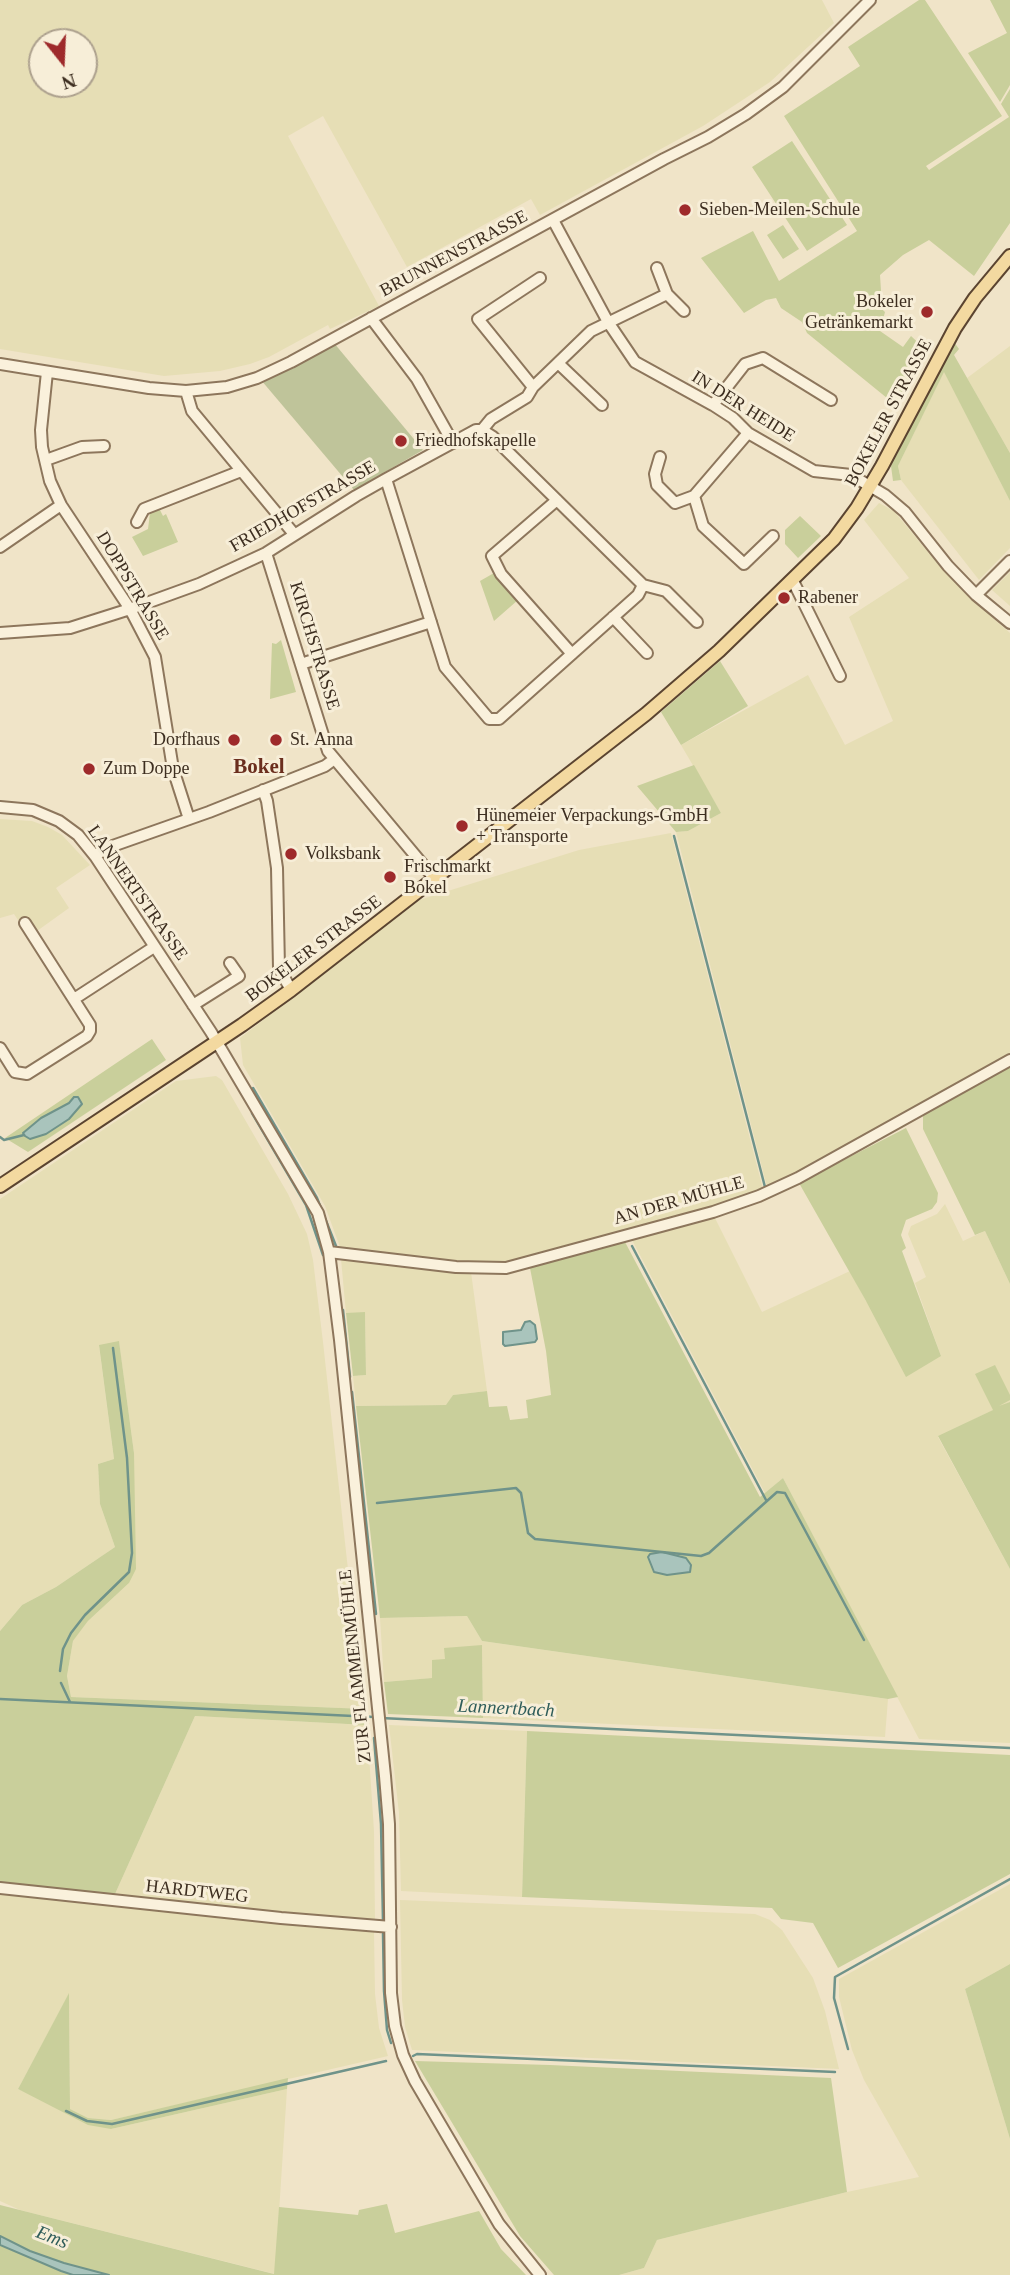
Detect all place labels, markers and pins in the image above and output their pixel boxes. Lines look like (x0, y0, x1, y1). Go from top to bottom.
place label: Sieben-Meilen-Schule (699, 199, 860, 221)
marker: Sieben-Meilen-Schule (677, 202, 693, 218)
place label: Bokeler Getränkemarkt (805, 291, 913, 334)
marker: Bokeler Getränkemarkt (919, 304, 935, 320)
place label: Friedhofskapelle (415, 430, 536, 452)
marker: Friedhofskapelle (393, 433, 409, 449)
place label: Rabener (798, 587, 858, 609)
marker: Rabener (776, 590, 792, 606)
place label: Dorfhaus (153, 729, 220, 751)
place label: St. Anna (290, 729, 353, 751)
marker: Dorfhaus (226, 732, 242, 748)
marker: St. Anna (268, 732, 284, 748)
place label: Zum Doppe (103, 758, 189, 780)
marker: Zum Doppe (81, 761, 97, 777)
place label: Hünemeier Verpackungs-GmbH + Transporte (476, 805, 708, 848)
marker: Hünemeier Verpackungs-GmbH + Transporte (454, 818, 470, 834)
place label: Volksbank (305, 843, 381, 865)
marker: Volksbank (283, 846, 299, 862)
place label: Frischmarkt Bokel (404, 856, 491, 898)
marker: Frischmarkt Bokel (382, 869, 398, 885)

